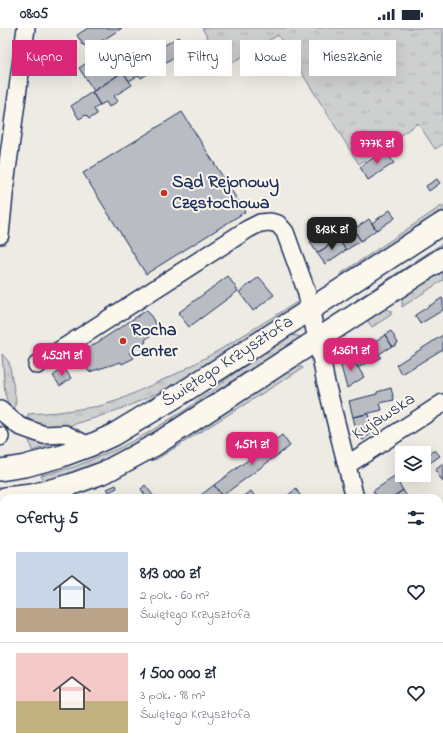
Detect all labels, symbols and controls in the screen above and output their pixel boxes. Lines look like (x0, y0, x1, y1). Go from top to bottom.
text: 08:05 (20, 3, 48, 25)
chip: Kupno (12, 40, 77, 76)
chip: Wynajem (85, 40, 166, 76)
chip: Filtry (174, 40, 232, 76)
chip: Nowe (240, 40, 301, 76)
chip: Mieszkanie (309, 40, 396, 76)
pin: 777K zł (340, 131, 414, 165)
text: 777K zł (360, 134, 394, 153)
place label: Sąd Rejonowy Częstochowa (172, 170, 279, 217)
marker: Sąd Rejonowy Częstochowa (159, 188, 169, 198)
pin: 813K zł (295, 217, 369, 251)
text: 813K zł (316, 220, 348, 239)
street label: Świętego Krzysztofa (157, 309, 300, 415)
place label: Rocha Center (131, 318, 178, 365)
marker: Rocha Center (118, 336, 128, 346)
pin: 1.36M zł (310, 338, 392, 372)
text: 1.36M zł (332, 341, 370, 360)
pin: 1.52M zł (21, 343, 103, 377)
text: 1.52M zł (42, 346, 82, 365)
street label: Kujawska (347, 387, 421, 447)
pin: 1.5M zł (215, 432, 289, 466)
text: 1.5M zł (235, 435, 269, 454)
map controls (395, 446, 431, 482)
button: layers (395, 446, 431, 482)
text: Oferty: 5 (16, 506, 79, 531)
icon: filters (405, 507, 427, 529)
text: 813 000 zł (140, 561, 200, 586)
icon: home (48, 568, 96, 616)
icon: heart (405, 581, 427, 603)
text: 2 pok. · 60 m² (140, 586, 209, 605)
text: Świętego Krzysztofa (140, 605, 250, 624)
text: 1 500 000 zł (140, 661, 216, 686)
icon: home (48, 669, 96, 717)
icon: heart (405, 682, 427, 704)
text: 3 pok. · 98 m² (140, 686, 206, 705)
text: Świętego Krzysztofa (140, 705, 250, 724)

